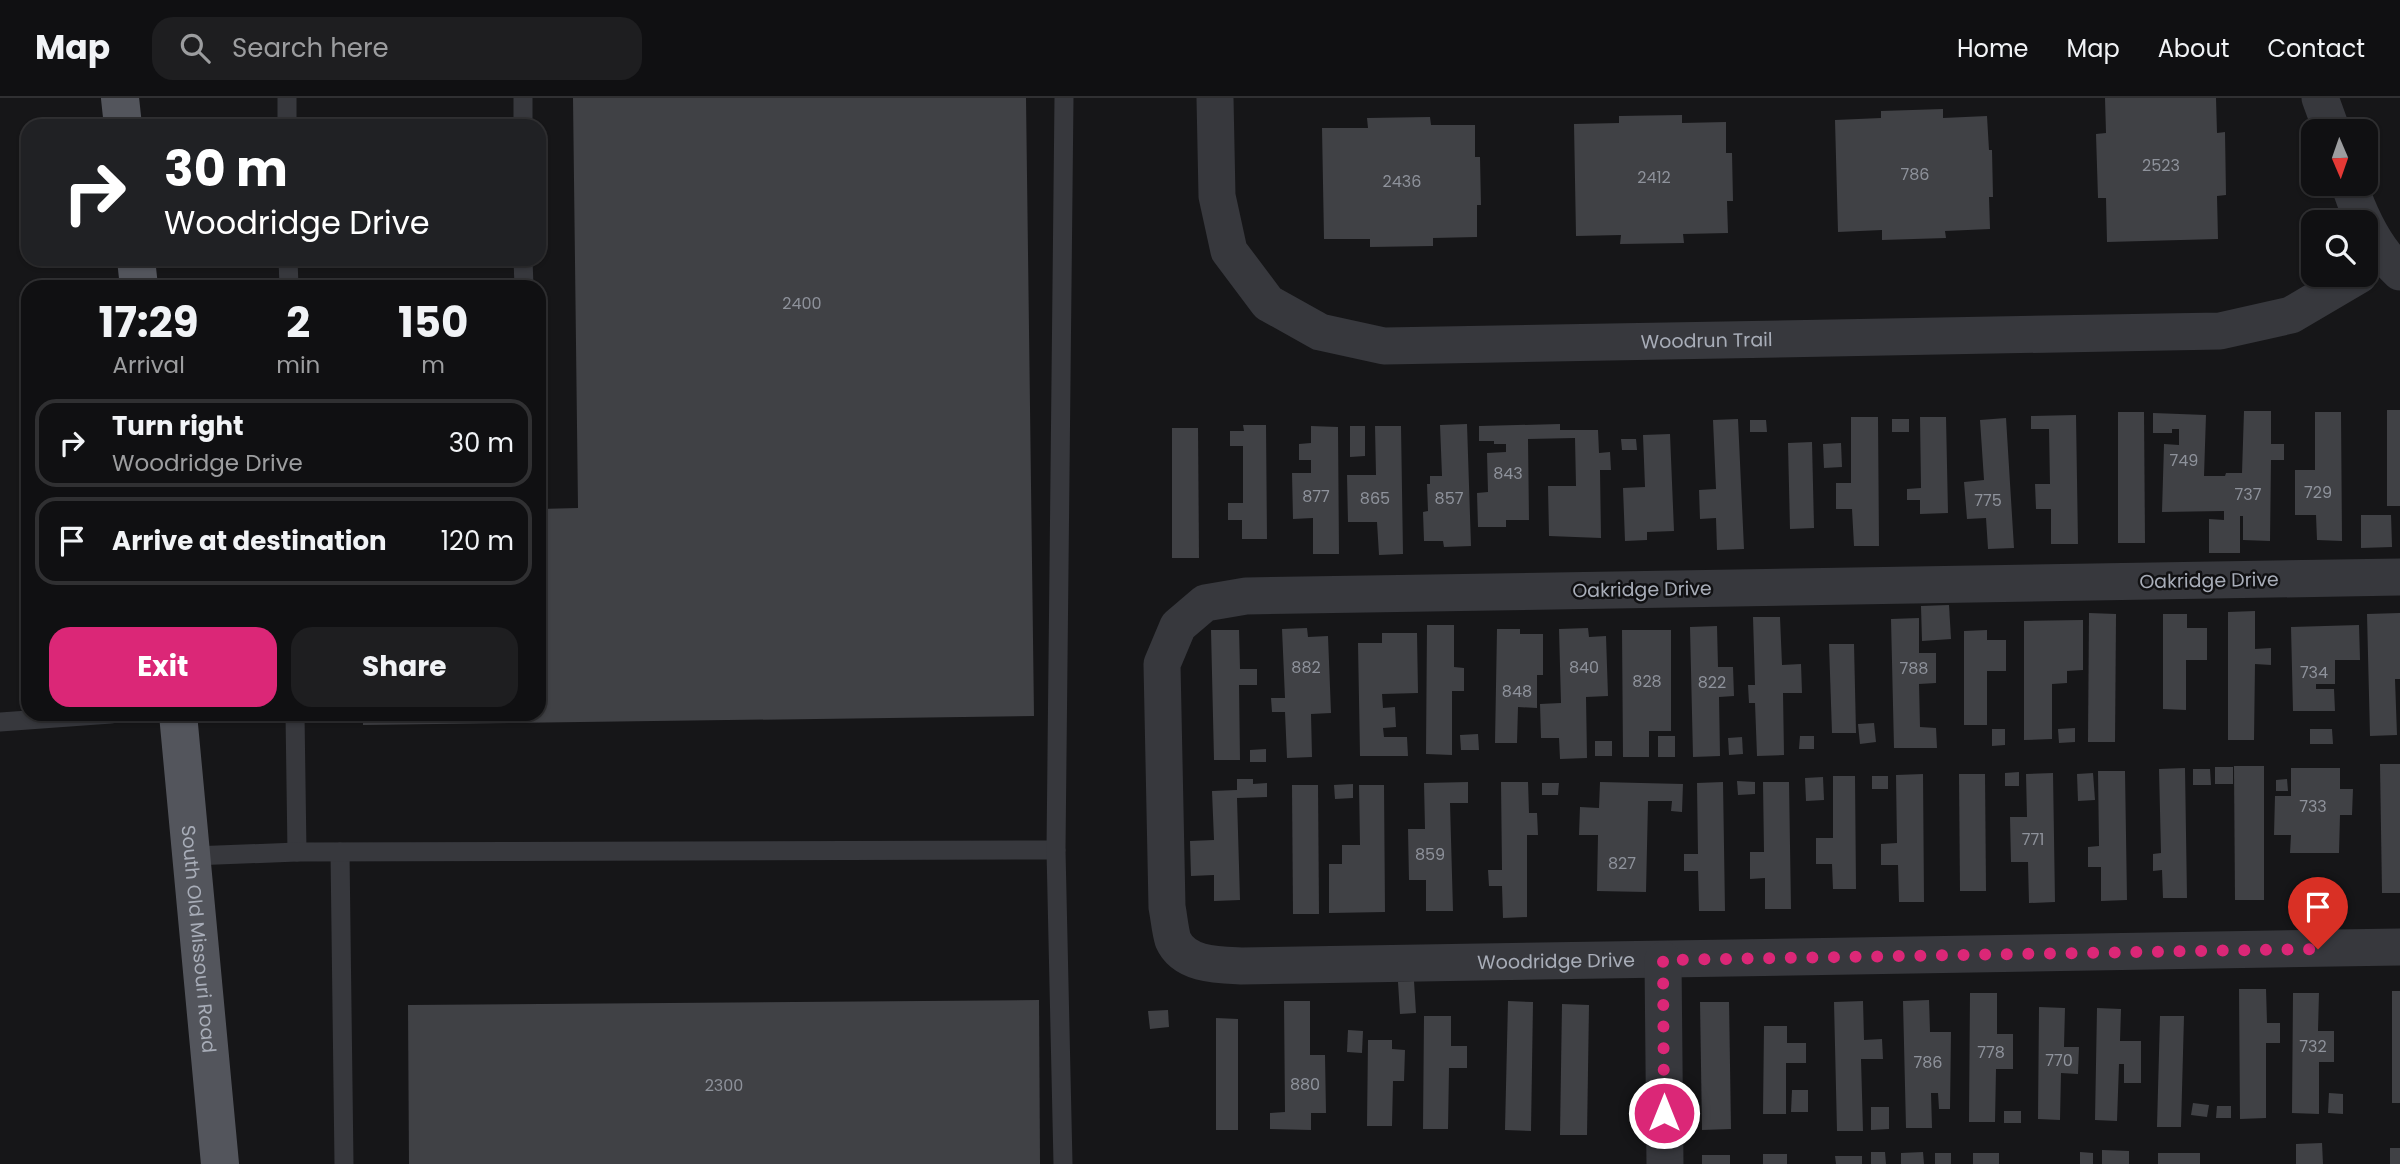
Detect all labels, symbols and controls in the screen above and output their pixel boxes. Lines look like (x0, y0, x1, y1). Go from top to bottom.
search box (152, 17, 642, 80)
text: Map (35, 24, 110, 71)
icon: search (176, 29, 214, 67)
text: Search here (232, 30, 389, 66)
text: Home (1957, 32, 2029, 65)
text: Map (2067, 32, 2120, 65)
text: About (2158, 32, 2229, 65)
text: Contact (2267, 32, 2365, 65)
north arrow (2301, 119, 2378, 196)
map controls (2301, 119, 2378, 287)
text: 30 m (164, 135, 288, 203)
icon: right (49, 147, 140, 238)
house number: 2523 (2142, 154, 2180, 177)
house number: 786 (1901, 163, 1930, 186)
house number: 2412 (1637, 166, 1671, 189)
house number: 2436 (1383, 170, 1421, 193)
text: Woodridge Drive (164, 200, 430, 245)
button: search (2301, 210, 2378, 287)
house number: 2400 (782, 292, 822, 315)
text: 17:29 (99, 293, 199, 352)
text: 2 (286, 293, 310, 352)
text: 150 (398, 293, 468, 352)
street label: Woodrun Trail (1640, 326, 1773, 355)
text: Arrival (112, 349, 185, 381)
text: min (276, 349, 320, 381)
text: m (421, 349, 445, 381)
text: Turn right (112, 408, 244, 444)
icon: right (53, 424, 91, 462)
text: 30 m (449, 425, 514, 461)
text: Woodridge Drive (112, 447, 303, 479)
house number: 749 (2170, 449, 2198, 472)
house number: 843 (1493, 462, 1523, 485)
house number: 729 (2304, 481, 2332, 504)
house number: 737 (2235, 483, 2262, 506)
house number: 877 (1302, 485, 1330, 508)
house number: 865 (1360, 487, 1390, 510)
house number: 857 (1435, 487, 1464, 510)
house number: 775 (1974, 489, 2002, 512)
icon: arrive (53, 522, 91, 560)
text: Arrive at destination (112, 523, 387, 559)
text: 120 m (441, 523, 514, 559)
street label: Oakridge Drive (2139, 566, 2279, 595)
street label: Oakridge Drive (1572, 575, 1712, 604)
button: Exit (49, 627, 277, 707)
button: Share (291, 627, 518, 707)
house number: 882 (1291, 656, 1321, 679)
house number: 840 (1569, 656, 1599, 679)
house number: 788 (1900, 657, 1928, 680)
house number: 734 (2300, 661, 2328, 684)
house number: 828 (1632, 670, 1662, 693)
house number: 822 (1698, 671, 1726, 694)
house number: 848 (1502, 680, 1532, 703)
house number: 733 (2299, 795, 2327, 818)
street label: South Old Missouri Road (174, 824, 223, 1054)
house number: 771 (2022, 828, 2044, 851)
house number: 859 (1415, 843, 1445, 866)
house number: 827 (1608, 852, 1636, 875)
pin (2288, 877, 2348, 949)
icon: arrive (2299, 888, 2337, 926)
street label: Woodridge Drive (1477, 947, 1635, 976)
house number: 732 (2299, 1035, 2327, 1058)
house number: 778 (1977, 1041, 2005, 1064)
house number: 770 (2045, 1049, 2073, 1072)
house number: 786 (1914, 1051, 1943, 1074)
house number: 880 (1290, 1073, 1320, 1096)
house number: 2300 (705, 1074, 743, 1097)
position arrow (1627, 1076, 1701, 1150)

